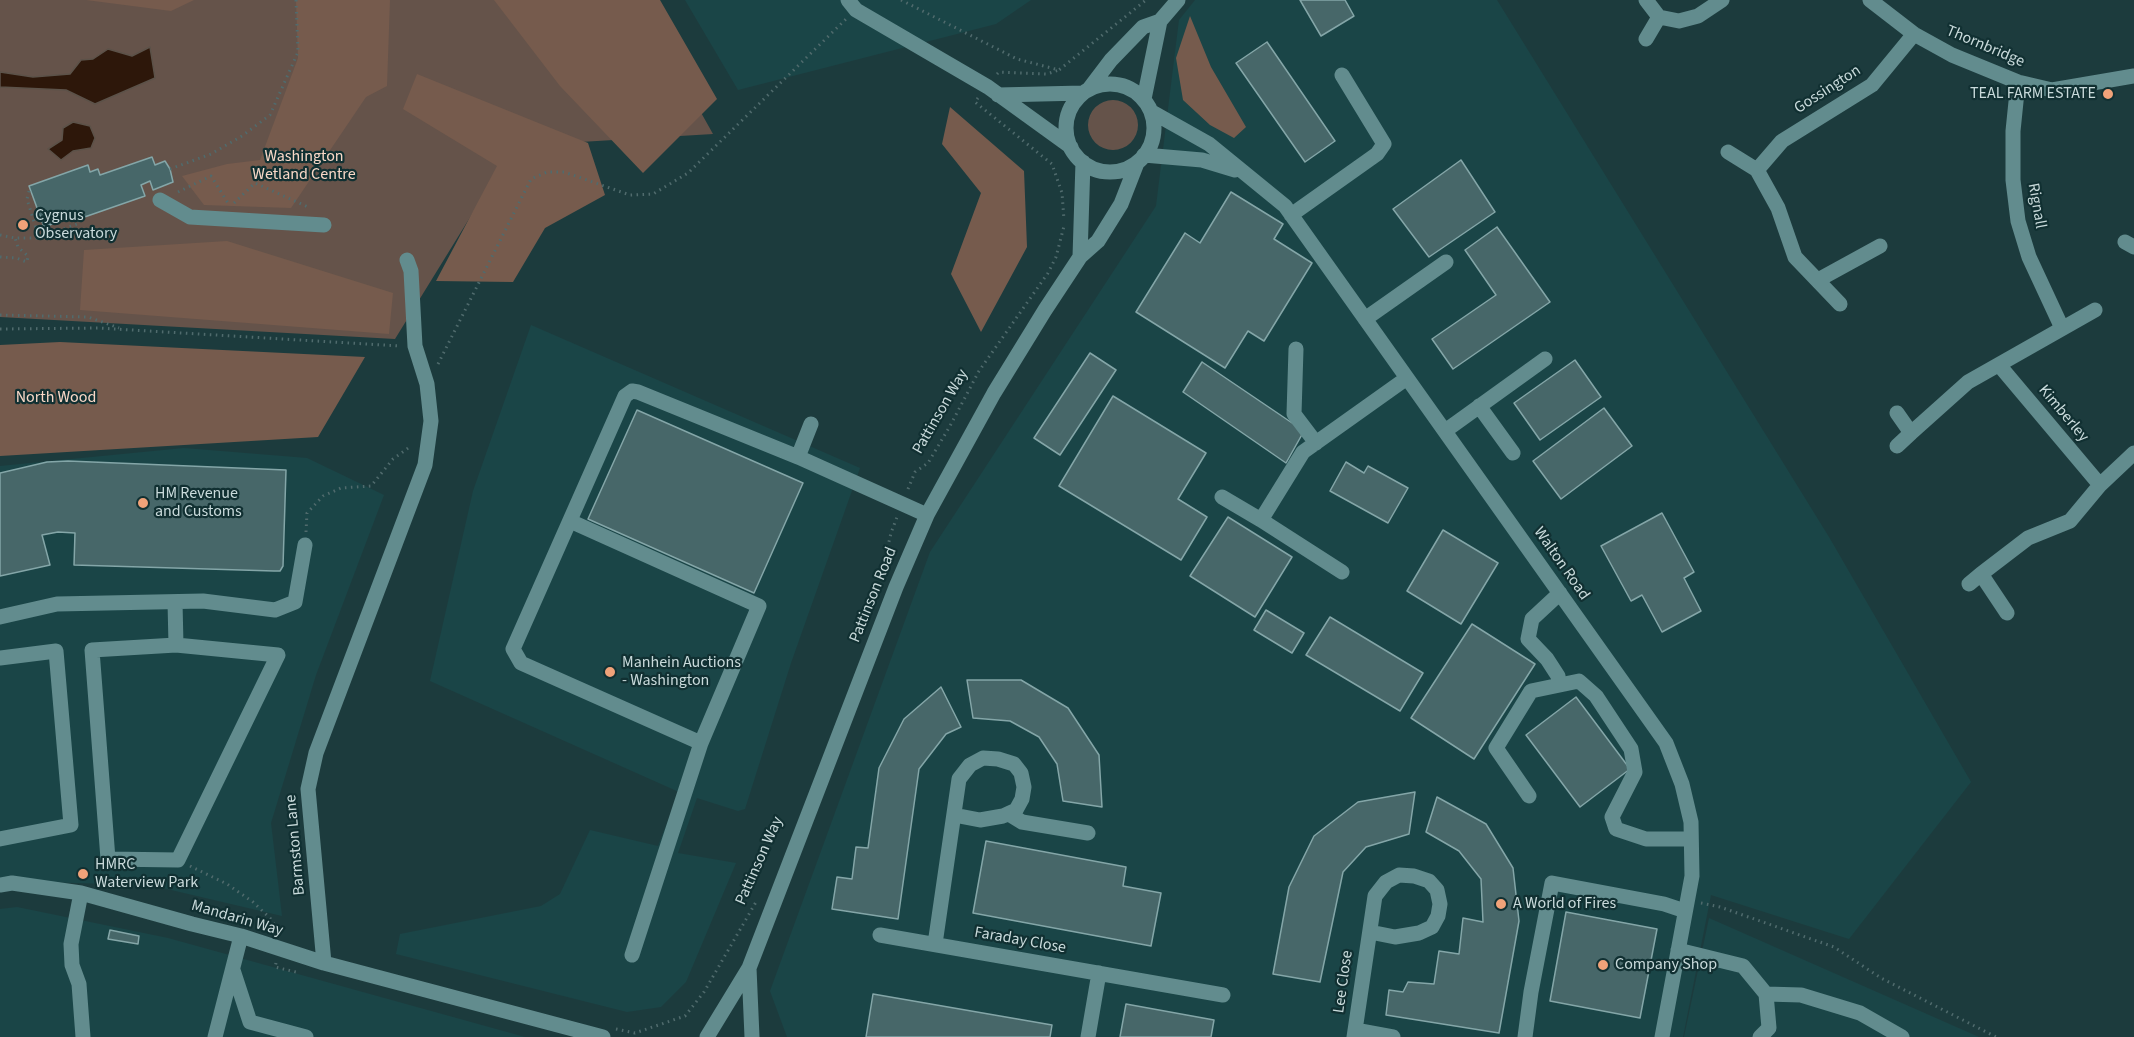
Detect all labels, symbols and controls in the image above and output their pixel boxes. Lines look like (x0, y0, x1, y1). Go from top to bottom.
street label: Thornbridge (1943, 22, 2027, 72)
street label: Gossington (1791, 61, 1865, 119)
place label: TEAL FARM ESTATE (1970, 84, 2096, 104)
marker: TEAL FARM ESTATE (2101, 87, 2115, 101)
park label: Washington Wetland Centre (252, 147, 356, 185)
street label: Rignall (2023, 182, 2049, 230)
place label: Cygnus Observatory (35, 206, 117, 244)
marker: Cygnus Observatory (16, 218, 30, 232)
street label: Pattinson Way (909, 366, 973, 458)
street label: Kimberley (2034, 382, 2092, 446)
park label: North Wood (16, 388, 96, 408)
place label: HM Revenue and Customs (155, 484, 242, 522)
marker: HM Revenue and Customs (136, 496, 150, 510)
street label: Walton Road (1529, 524, 1593, 604)
street label: Pattinson Road (846, 545, 902, 645)
place label: Manhein Auctions - Washington (622, 653, 741, 691)
marker: Manhein Auctions - Washington (603, 665, 617, 679)
street label: Barmston Lane (282, 794, 310, 896)
street label: Pattinson Way (732, 814, 788, 908)
place label: HMRC Waterview Park (95, 855, 198, 893)
marker: HMRC Waterview Park (76, 867, 90, 881)
place label: A World of Fires (1513, 894, 1616, 914)
street label: Mandarin Way (189, 897, 285, 941)
marker: A World of Fires (1494, 897, 1508, 911)
street label: Faraday Close (973, 923, 1067, 959)
street label: Lee Close (1330, 949, 1358, 1015)
place label: Company Shop (1615, 955, 1717, 975)
marker: Company Shop (1596, 958, 1610, 972)

